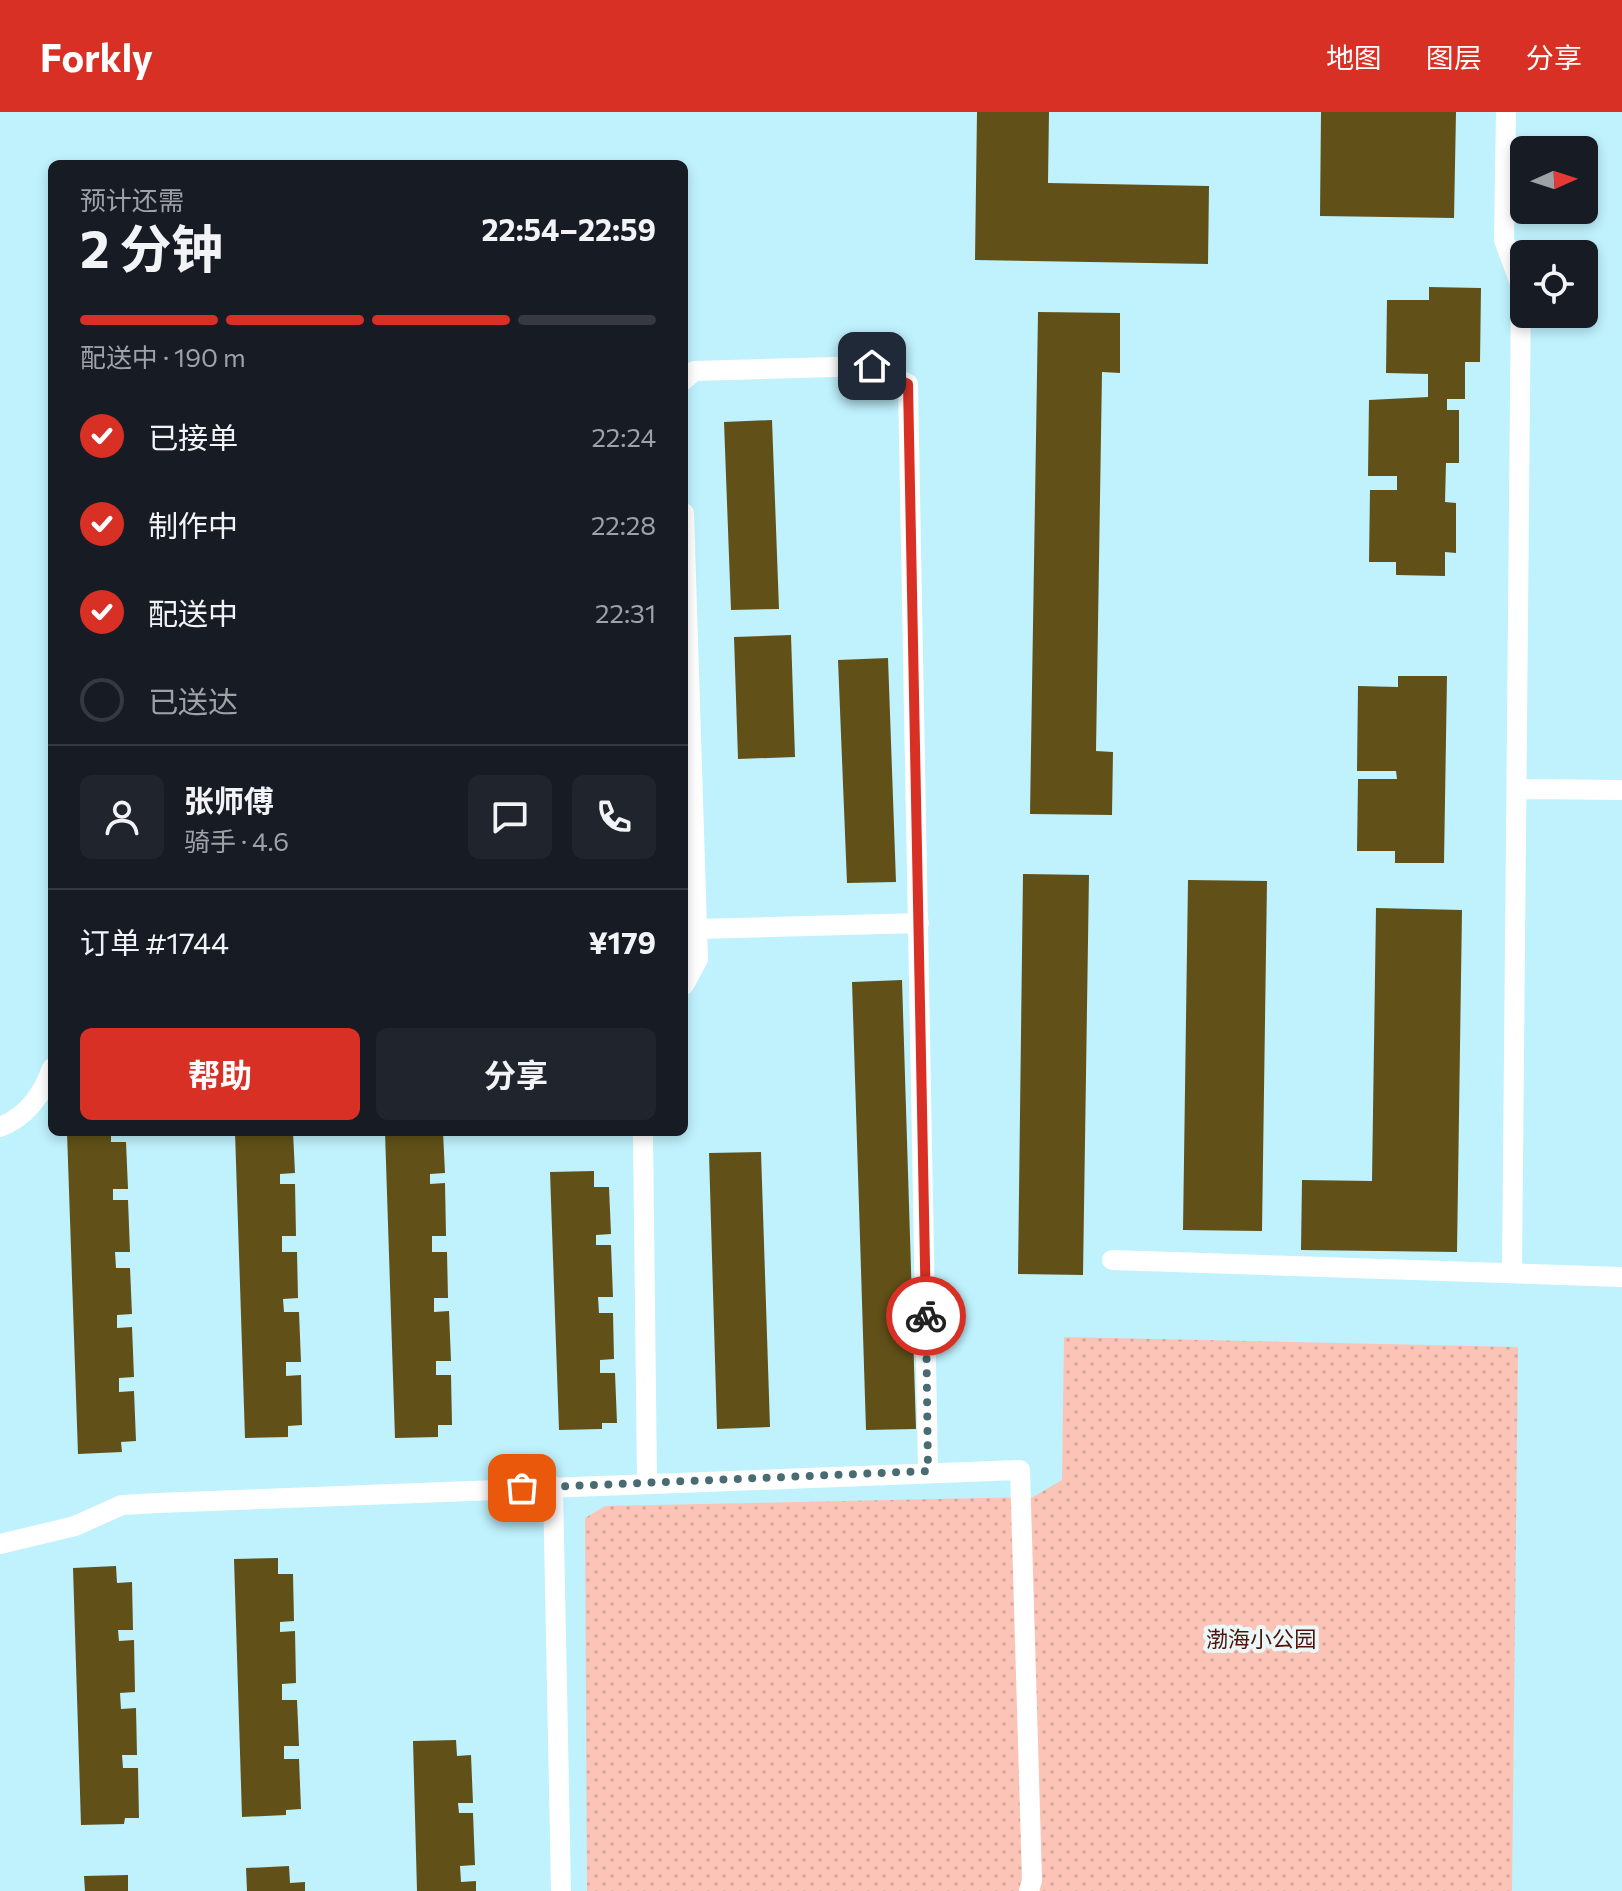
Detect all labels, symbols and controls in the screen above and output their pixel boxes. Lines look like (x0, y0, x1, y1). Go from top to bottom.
text: Forkly (40, 33, 153, 80)
text: 地图 (1326, 40, 1382, 74)
text: 图层 (1426, 40, 1482, 74)
text: 分享 (1526, 40, 1582, 74)
north arrow (1510, 136, 1598, 224)
map controls (1510, 136, 1598, 328)
text: 预计还需 (80, 184, 184, 215)
text: 22:54–22:59 (482, 210, 656, 247)
text: 2 分钟 (80, 215, 224, 279)
button: locate (1510, 240, 1598, 328)
pin (838, 332, 906, 400)
text: 配送中 · 190 m (80, 341, 246, 372)
icon: home (850, 344, 894, 388)
icon: check (80, 414, 124, 458)
text: 已接单 (148, 418, 238, 455)
text: 22:24 (591, 421, 656, 452)
icon: check (80, 502, 124, 546)
text: 制作中 (148, 506, 238, 543)
text: 22:28 (591, 509, 656, 540)
icon: check (80, 590, 124, 634)
text: 配送中 (148, 594, 238, 631)
text: 22:31 (595, 597, 656, 628)
text: 已送达 (148, 682, 238, 719)
button: person (80, 775, 164, 859)
button: chat (468, 775, 552, 859)
button: phone (572, 775, 656, 859)
text: 张师傅 (184, 781, 274, 818)
text: 骑手 · 4.6 (184, 825, 289, 856)
text: 订单 #1744 (80, 923, 229, 960)
text: ¥179 (588, 923, 656, 960)
button: 帮助 (80, 1028, 360, 1120)
button: 分享 (376, 1028, 656, 1120)
courier (886, 1276, 966, 1356)
icon: bike (904, 1294, 948, 1338)
pin (488, 1454, 556, 1522)
icon: bag (500, 1466, 544, 1510)
park label: 渤海小公园 (1206, 1625, 1316, 1652)

